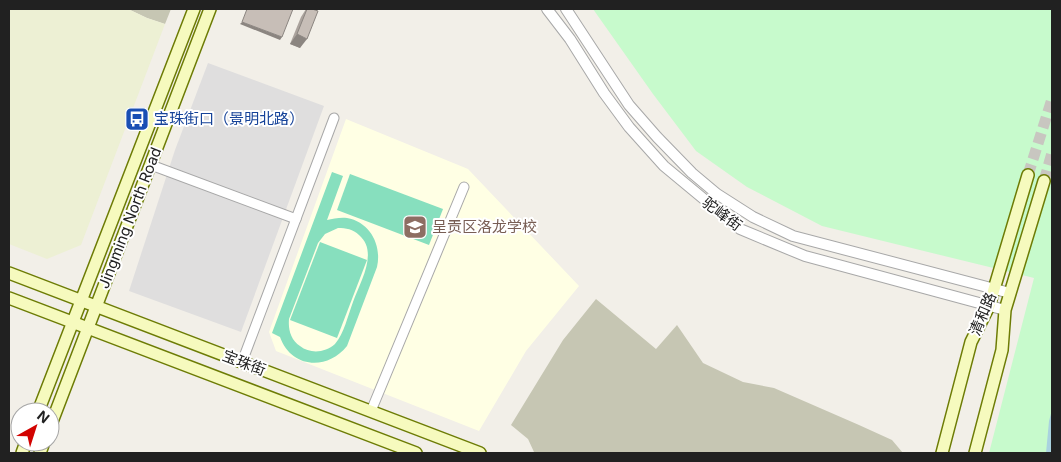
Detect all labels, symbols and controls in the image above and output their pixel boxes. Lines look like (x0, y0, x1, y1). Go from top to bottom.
bus stop icon: 宝珠街口（景明北路） (124, 106, 150, 132)
place label: 宝珠街口（景明北路） (154, 109, 304, 128)
street label: Jingming North Road (94, 145, 165, 291)
street label: 驼峰街 (699, 192, 746, 235)
school or university icon: 呈贡区洛龙学校 (402, 214, 428, 240)
place label: 呈贡区洛龙学校 (432, 217, 537, 236)
street label: 清和路 (965, 289, 1000, 338)
street label: 宝珠街 (220, 346, 269, 379)
north arrow (10, 402, 60, 452)
text: N (34, 407, 53, 426)

